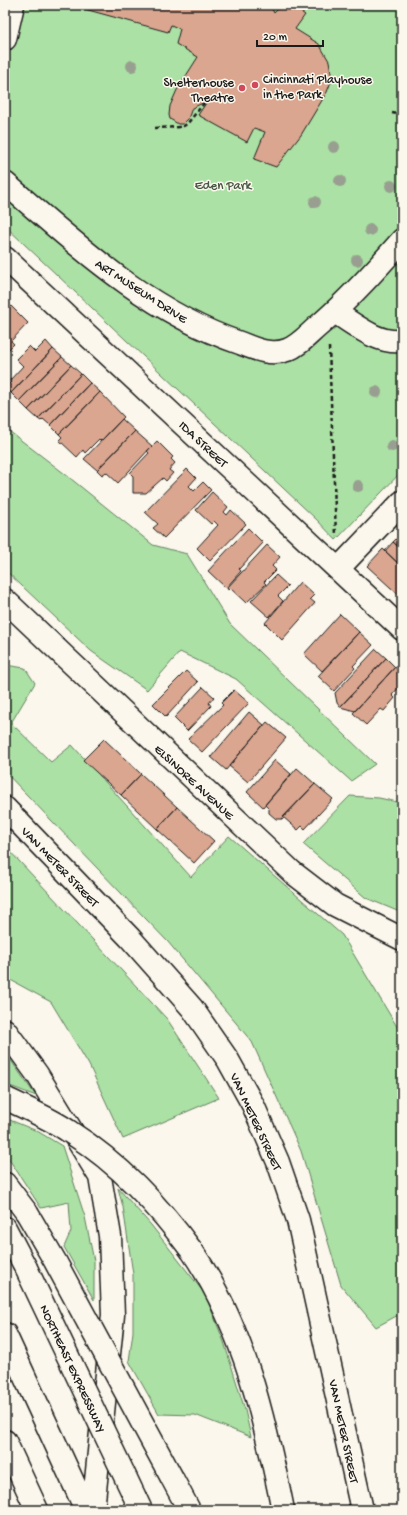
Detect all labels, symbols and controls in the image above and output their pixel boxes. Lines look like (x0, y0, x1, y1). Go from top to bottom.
scale bar (257, 22, 323, 48)
text: 20 m (263, 31, 288, 45)
place label: Cincinnati Playhouse in the Park (263, 73, 372, 103)
place label: Shelterhouse Theatre (163, 76, 234, 106)
marker: Cincinnati Playhouse in the Park (250, 80, 260, 90)
marker: Shelterhouse Theatre (237, 83, 247, 93)
park label: Eden Park (195, 179, 252, 194)
street label: ART MUSEUM DRIVE (92, 257, 190, 328)
street label: IDA STREET (175, 418, 231, 472)
street label: ELSINORE AVENUE (150, 742, 237, 824)
street label: VAN METER STREET (16, 824, 102, 912)
street label: VAN METER STREET (225, 1070, 284, 1174)
street label: NORTHEAST EXPRESSWAY (35, 1303, 108, 1435)
street label: VAN METER STREET (324, 1377, 361, 1486)

